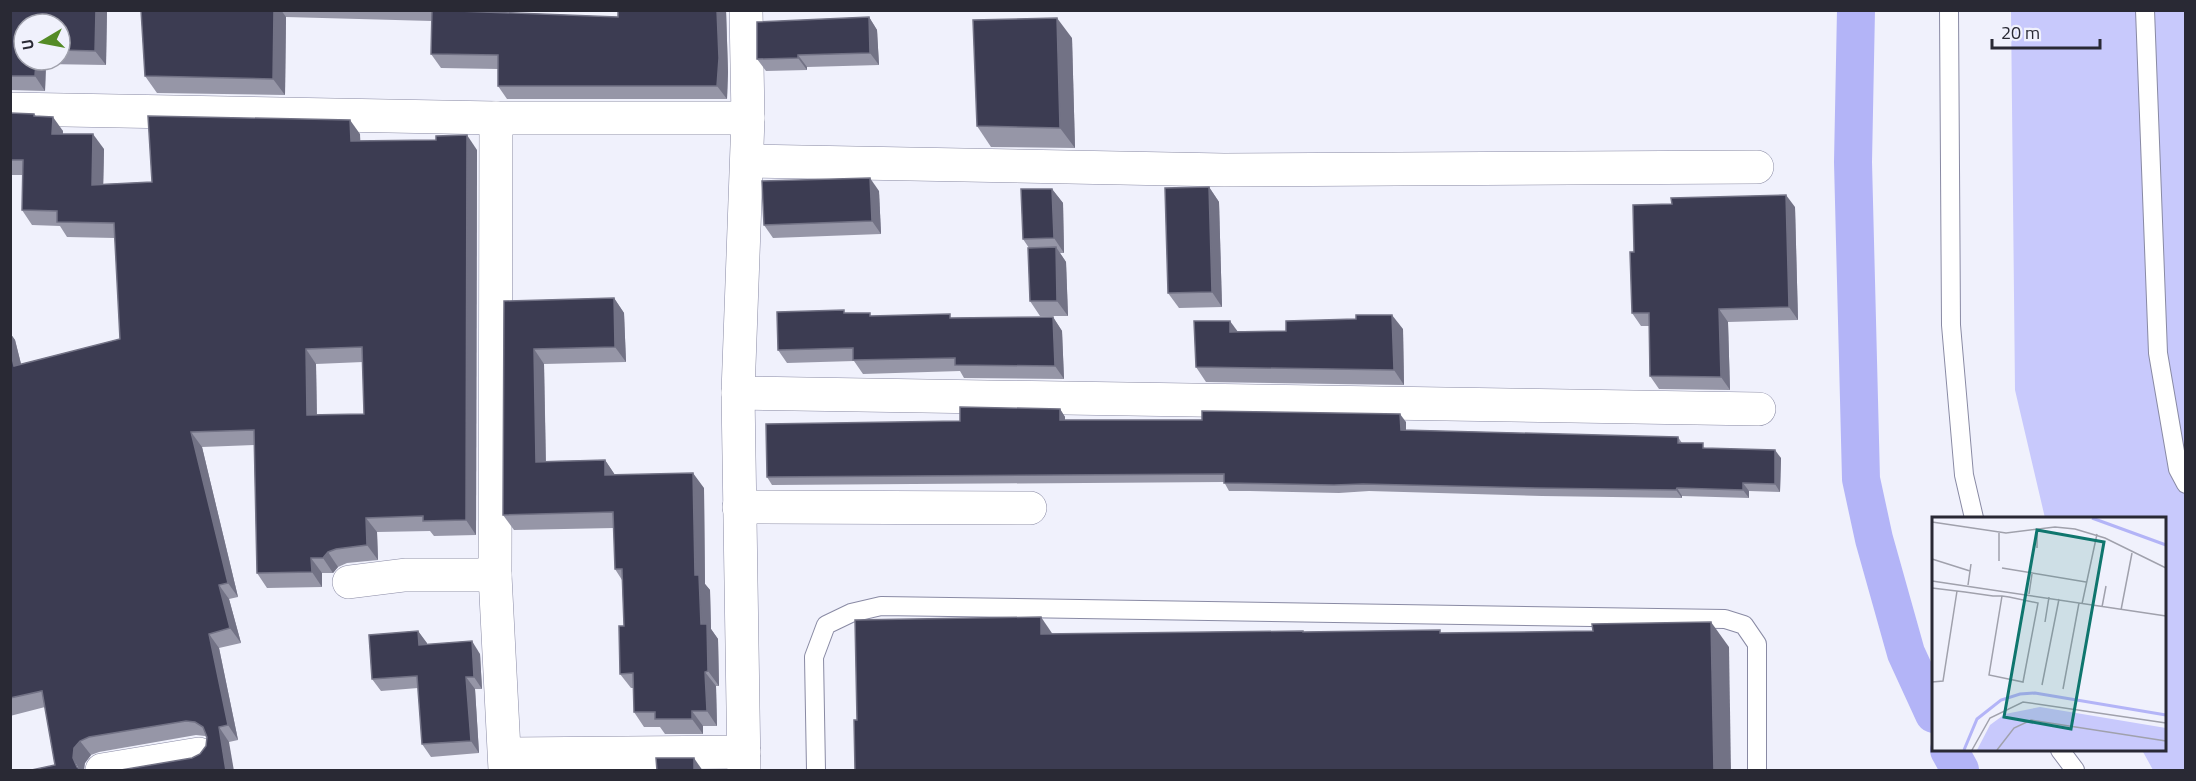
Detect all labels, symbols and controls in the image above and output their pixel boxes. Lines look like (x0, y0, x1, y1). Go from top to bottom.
north arrow (12, 12, 72, 72)
scale bar (1992, 12, 2100, 50)
text: 20 m (2001, 19, 2040, 46)
text: U (15, 37, 40, 52)
inset map (1932, 517, 2166, 751)

